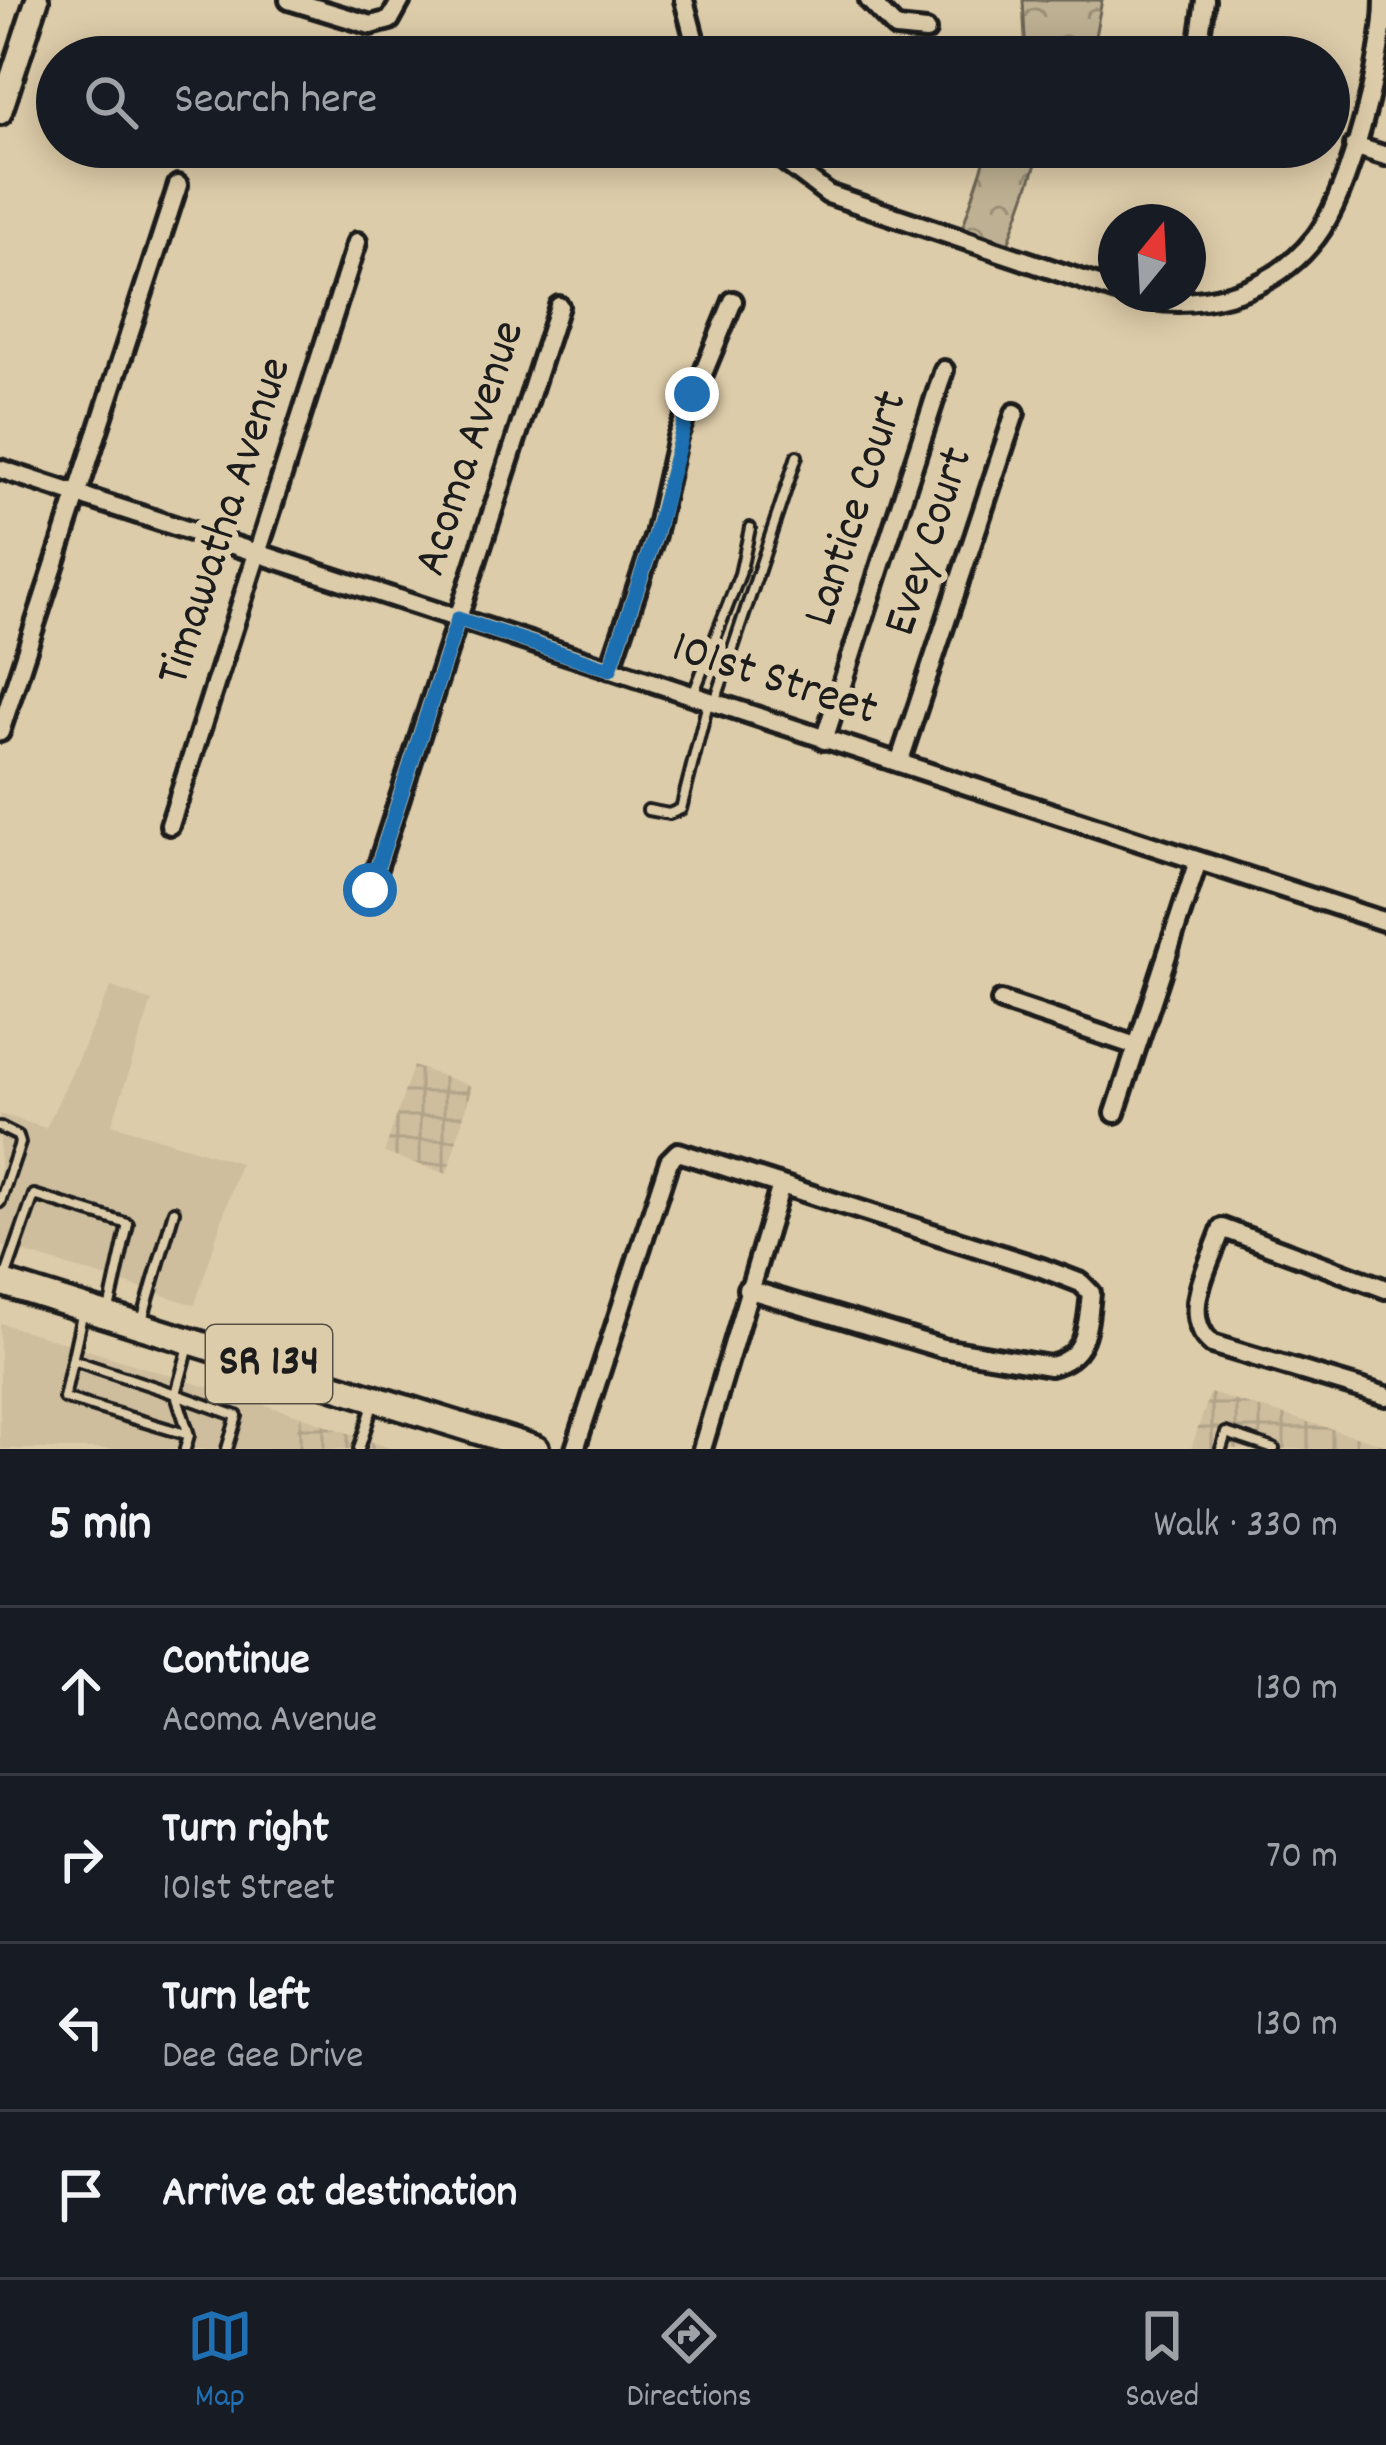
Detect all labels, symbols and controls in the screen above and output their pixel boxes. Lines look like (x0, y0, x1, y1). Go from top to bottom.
search box (36, 36, 1350, 168)
icon: search (78, 69, 144, 135)
text: Search here (174, 70, 377, 134)
north arrow (1098, 204, 1206, 312)
street label: Acoma Avenue (398, 312, 546, 586)
street label: Timawatha Avenue (141, 349, 313, 695)
route end (665, 367, 719, 421)
street label: Lantice Court (788, 383, 928, 635)
street label: Evey Court (868, 439, 994, 645)
street label: 101st Street (662, 615, 886, 747)
route start (343, 863, 397, 917)
road number: SR 134 (206, 1325, 332, 1403)
text: 5 min (48, 1491, 151, 1563)
text: Walk · 330 m (1154, 1500, 1338, 1555)
text: Continue (162, 1631, 310, 1695)
icon: ahead (48, 1658, 114, 1724)
text: 130 m (1255, 1663, 1338, 1718)
text: Acoma Avenue (162, 1695, 377, 1750)
text: Turn right (162, 1799, 329, 1863)
icon: right (48, 1826, 114, 1892)
text: 70 m (1266, 1831, 1338, 1886)
text: 101st Street (162, 1863, 335, 1918)
text: Turn left (162, 1967, 310, 2031)
icon: left (48, 1994, 114, 2060)
text: 130 m (1255, 1999, 1338, 2054)
text: Dee Gee Drive (162, 2031, 363, 2086)
icon: arrive (48, 2162, 114, 2228)
text: Arrive at destination (162, 2163, 517, 2227)
tab: Map (187, 2303, 253, 2422)
tab: Directions (627, 2303, 752, 2422)
tab: Saved (1125, 2303, 1199, 2422)

